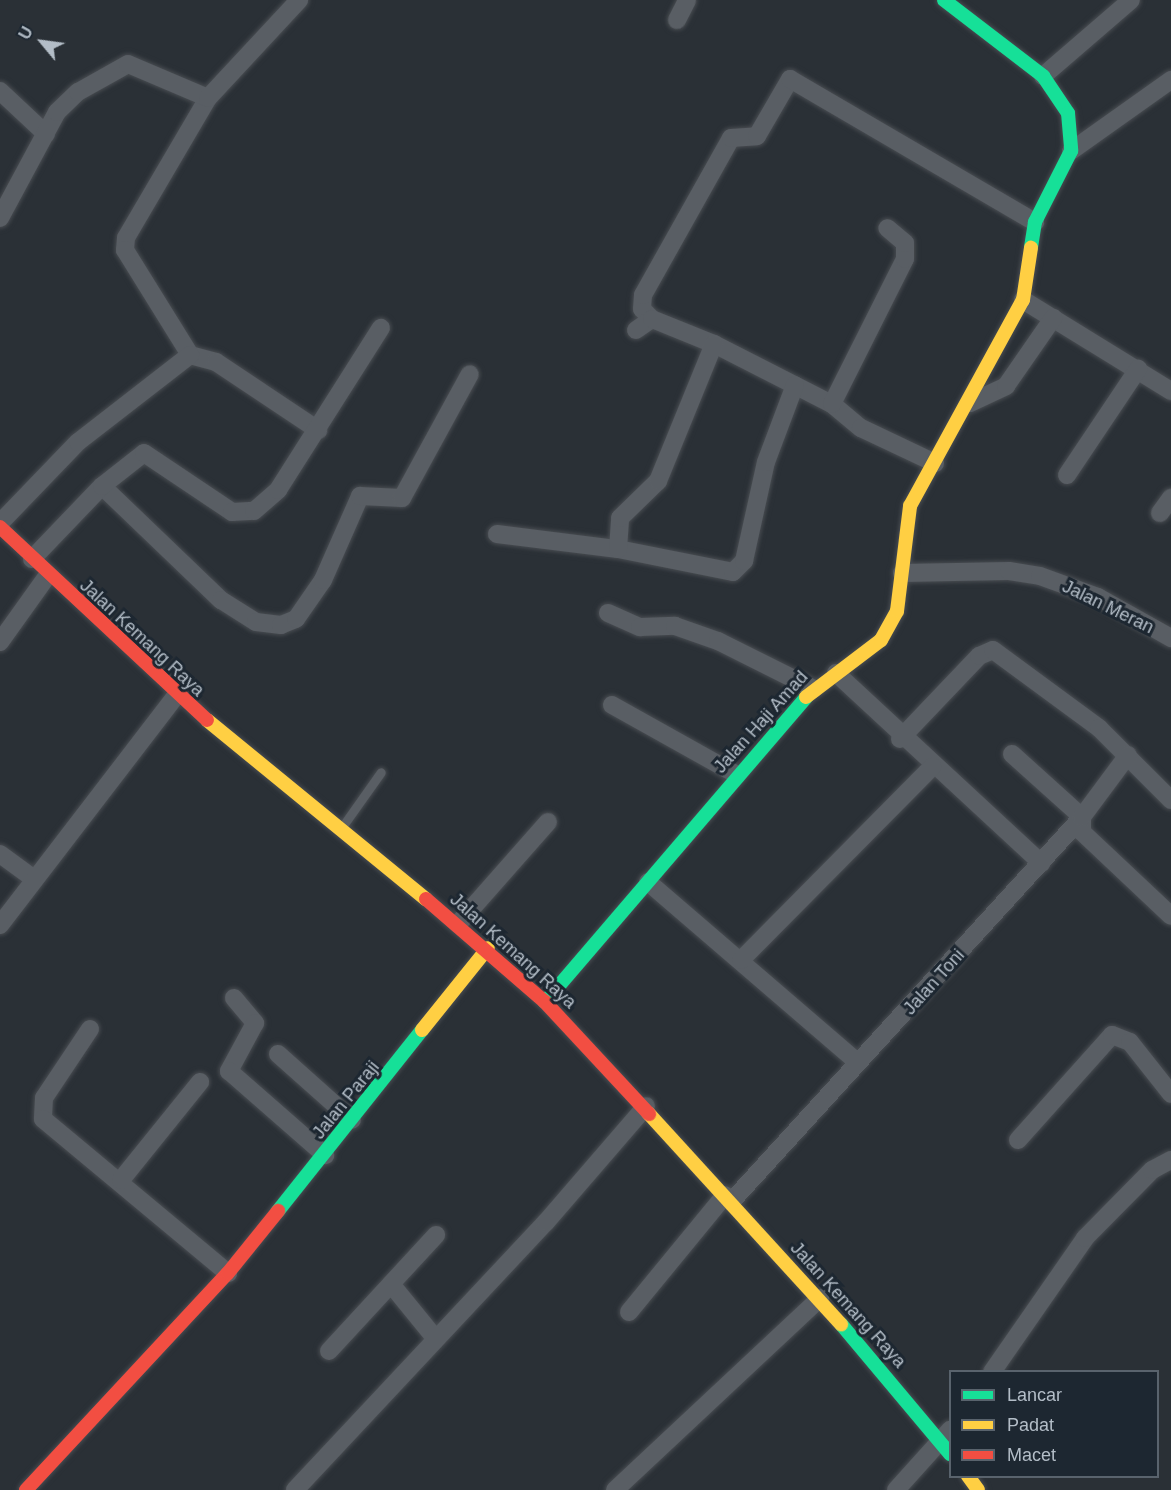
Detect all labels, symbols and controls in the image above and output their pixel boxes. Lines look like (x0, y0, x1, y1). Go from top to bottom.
north arrow (12, 12, 72, 72)
text: U (16, 24, 36, 42)
street label: Jalan Kemang Raya (75, 575, 209, 701)
street label: Jalan Meran (1059, 576, 1157, 638)
street label: Jalan Haji Amad (709, 666, 813, 778)
street label: Jalan Kemang Raya (446, 889, 580, 1013)
street label: Jalan Toni (899, 945, 969, 1019)
street label: Jalan Paraji (308, 1057, 384, 1143)
street label: Jalan Kemang Raya (786, 1238, 910, 1372)
legend (949, 1370, 1159, 1478)
text: Lancar (1007, 1385, 1062, 1405)
text: Padat (1007, 1415, 1054, 1435)
text: Macet (1007, 1445, 1056, 1465)

